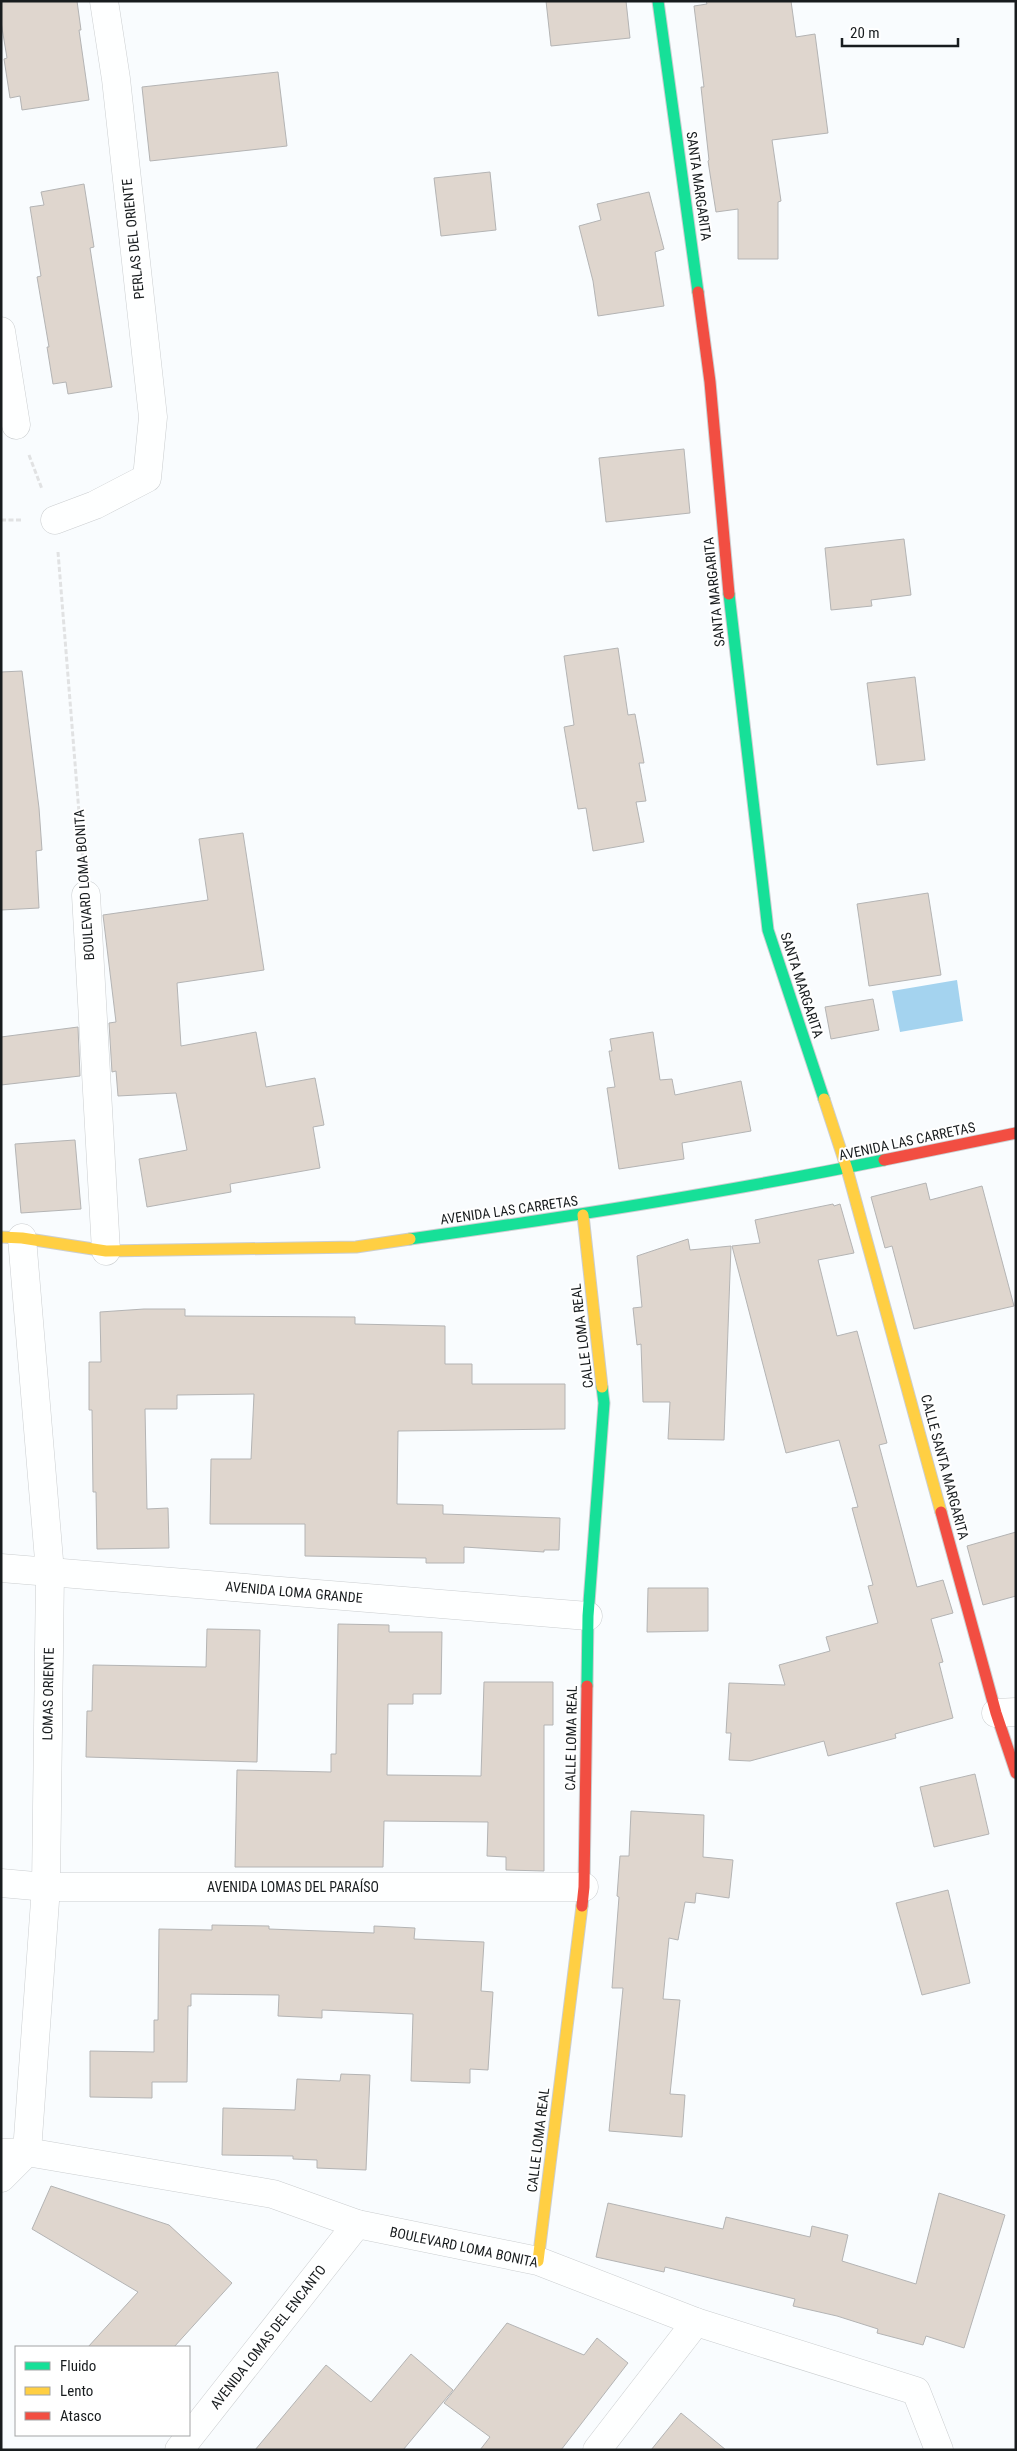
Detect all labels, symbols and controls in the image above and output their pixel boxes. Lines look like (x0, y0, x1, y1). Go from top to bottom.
scale bar (842, 15, 958, 47)
text: 20 m (850, 24, 880, 42)
street label: SANTA MARGARITA (683, 130, 715, 242)
street label: PERLAS DEL ORIENTE (119, 178, 147, 300)
street label: SANTA MARGARITA (700, 536, 728, 648)
street label: BOULEVARD LOMA BONITA (71, 809, 97, 961)
street label: SANTA MARGARITA (777, 930, 827, 1040)
street label: AVENIDA LAS CARRETAS (837, 1119, 977, 1163)
street label: AVENIDA LAS CARRETAS (439, 1192, 579, 1228)
street label: CALLE LOMA REAL (568, 1282, 596, 1389)
street label: CALLE SANTA MARGARITA (918, 1393, 972, 1541)
street label: AVENIDA LOMA GRANDE (225, 1578, 363, 1606)
street label: LOMAS ORIENTE (39, 1647, 57, 1741)
street label: CALLE LOMA REAL (562, 1685, 580, 1791)
street label: AVENIDA LOMAS DEL PARAÍSO (207, 1878, 379, 1895)
street label: CALLE LOMA REAL (524, 2086, 552, 2193)
street label: BOULEVARD LOMA BONITA (388, 2223, 540, 2271)
street label: AVENIDA LOMAS DEL ENCANTO (207, 2262, 329, 2412)
legend (15, 2346, 190, 2436)
text: Fluido (60, 2357, 96, 2375)
text: Lento (60, 2382, 93, 2400)
text: Atasco (60, 2407, 101, 2425)

